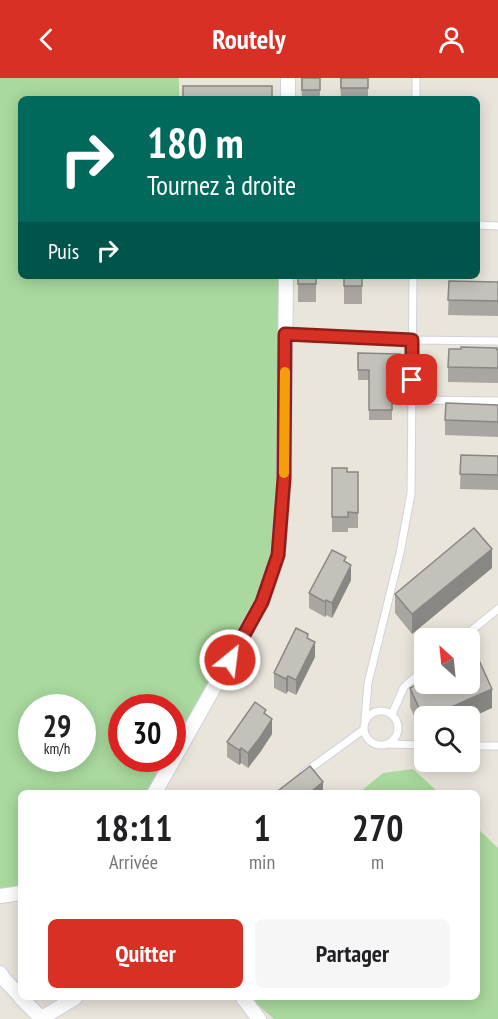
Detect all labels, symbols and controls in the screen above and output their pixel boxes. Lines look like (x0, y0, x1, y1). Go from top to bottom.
text: Routely (212, 22, 286, 56)
icon: back (30, 23, 63, 56)
icon: person (435, 23, 468, 56)
text: 180 m (147, 115, 244, 170)
icon: right (48, 120, 126, 198)
text: Tournez à droite (147, 168, 296, 202)
icon: right (91, 234, 124, 267)
text: Puis (48, 237, 79, 265)
pin (386, 354, 437, 405)
icon: arrive (395, 363, 428, 396)
position arrow (198, 628, 262, 692)
north arrow (414, 628, 480, 694)
map controls (414, 628, 480, 772)
speed limit sign: 30 (108, 694, 186, 772)
text: 29 (43, 706, 71, 745)
button: search (414, 706, 480, 772)
text: km/h (44, 739, 70, 758)
text: 18:11 (95, 804, 172, 851)
text: 1 (253, 804, 271, 851)
text: 270 (352, 804, 403, 851)
text: Arrivée (109, 849, 158, 875)
text: min (249, 849, 275, 875)
text: m (371, 849, 384, 875)
button: Quitter (48, 919, 243, 988)
button: Partager (255, 919, 450, 988)

